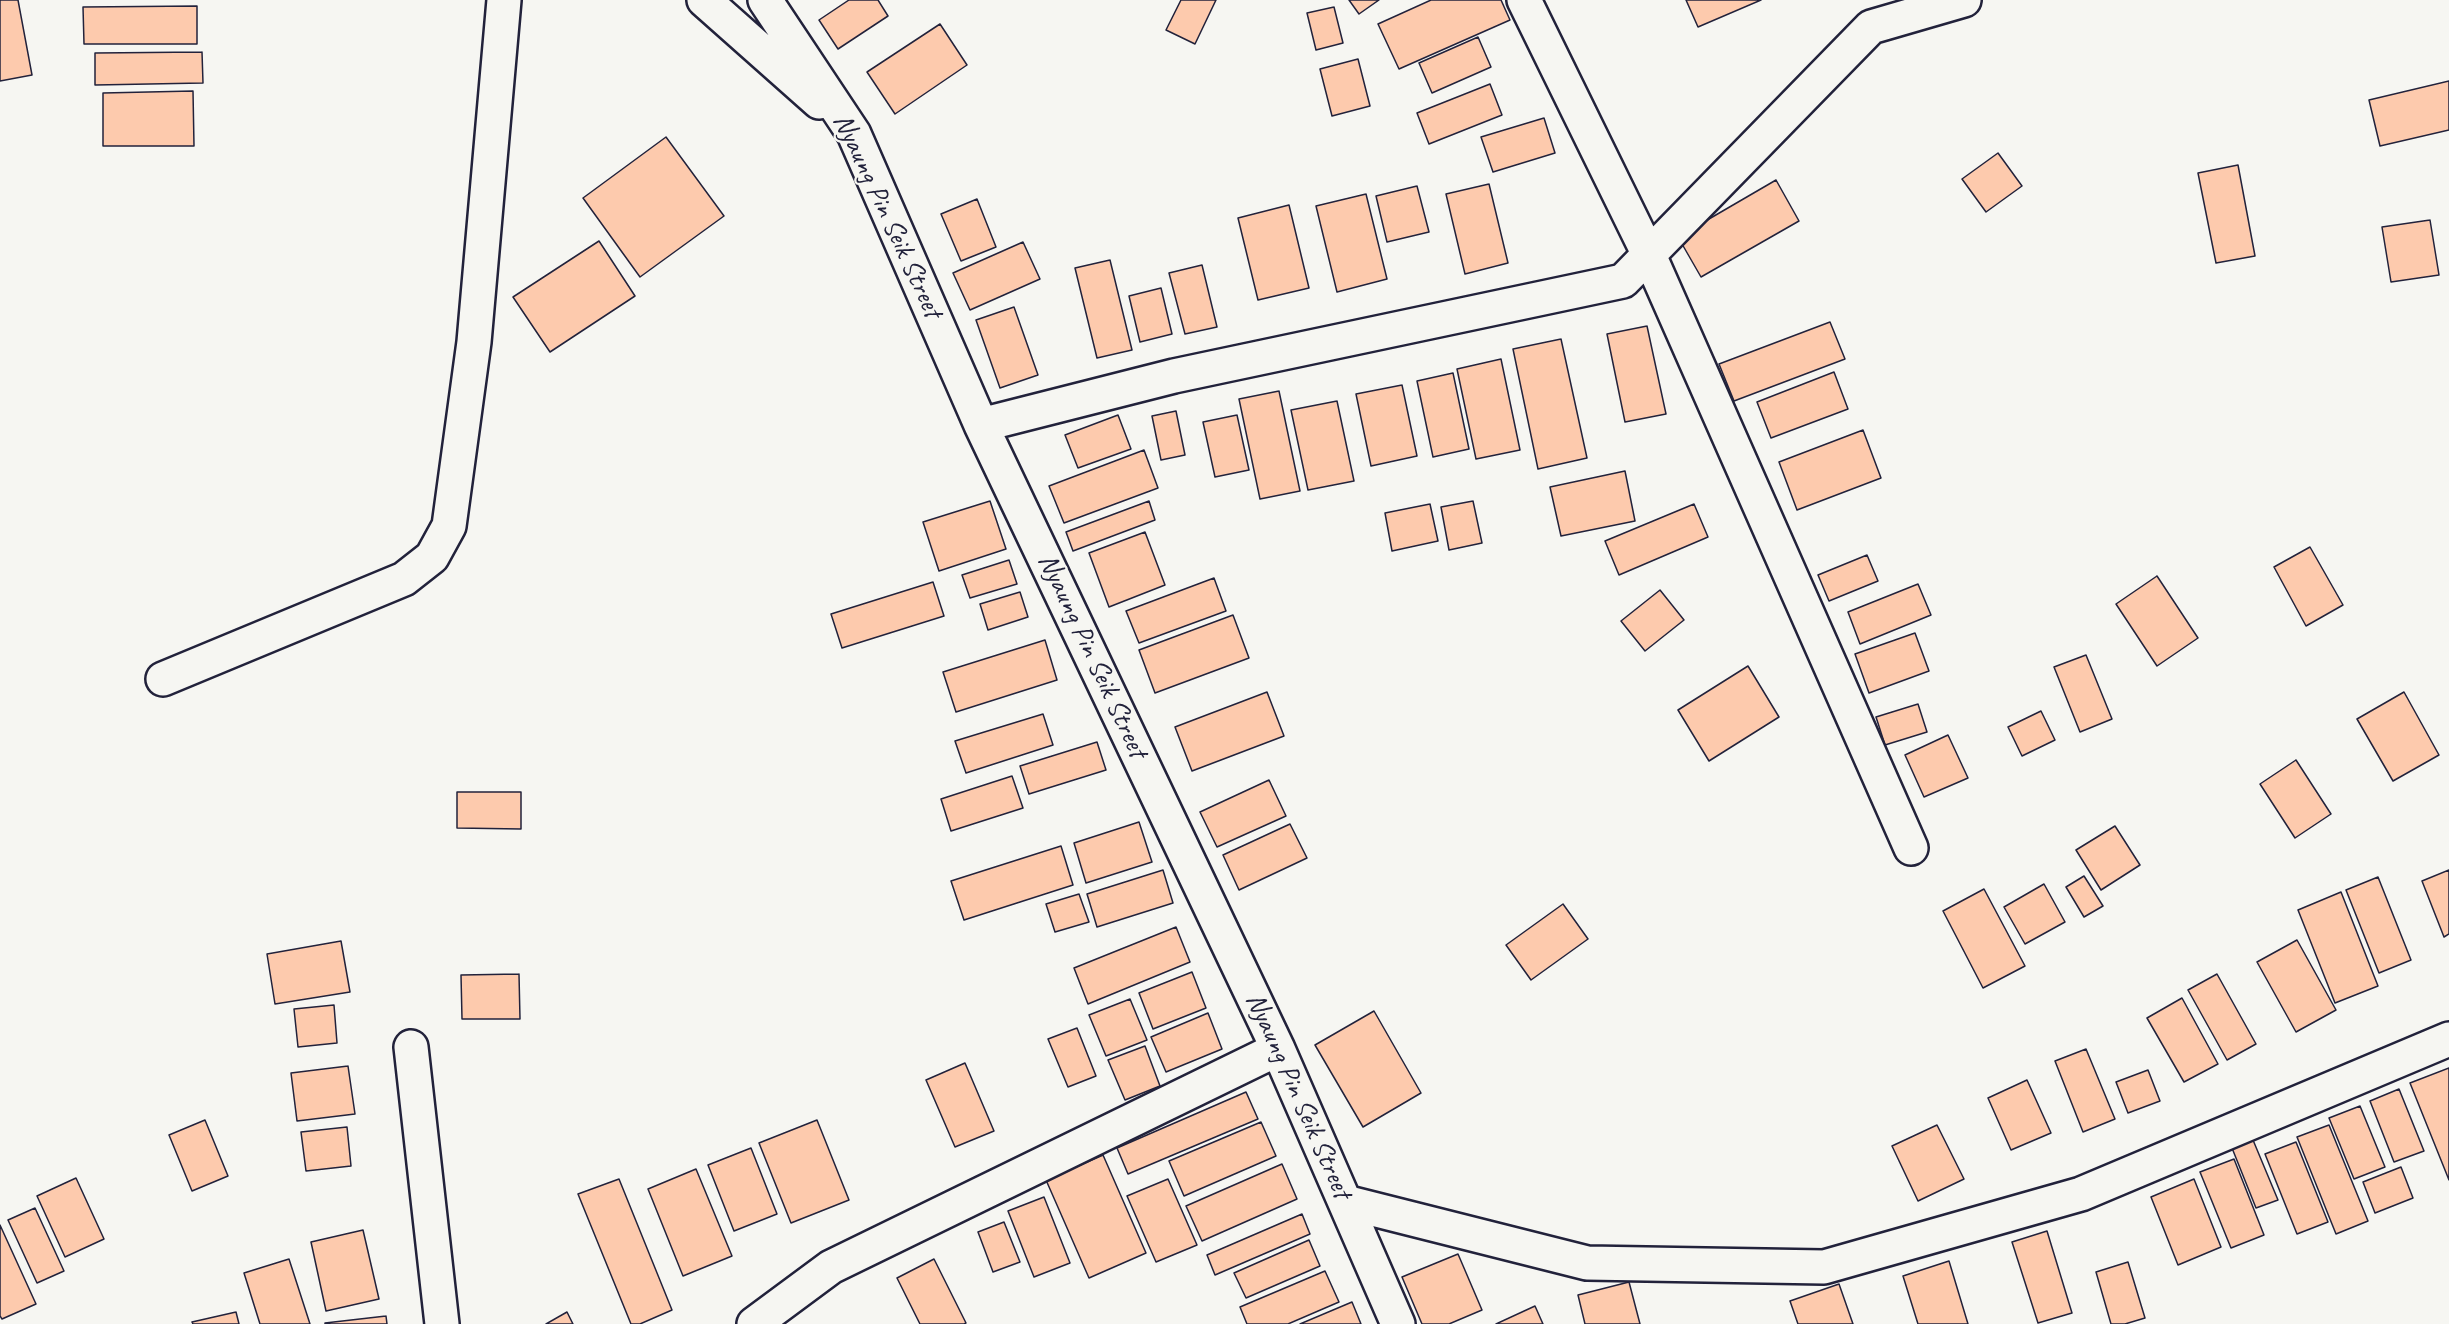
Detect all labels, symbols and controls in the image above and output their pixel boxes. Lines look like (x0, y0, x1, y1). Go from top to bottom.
street label: Nyaung Pin Seik Street (825, 109, 949, 323)
street label: Nyaung Pin Seik Street (1030, 549, 1154, 763)
street label: Nyaung Pin Seik Street (1238, 988, 1358, 1204)

